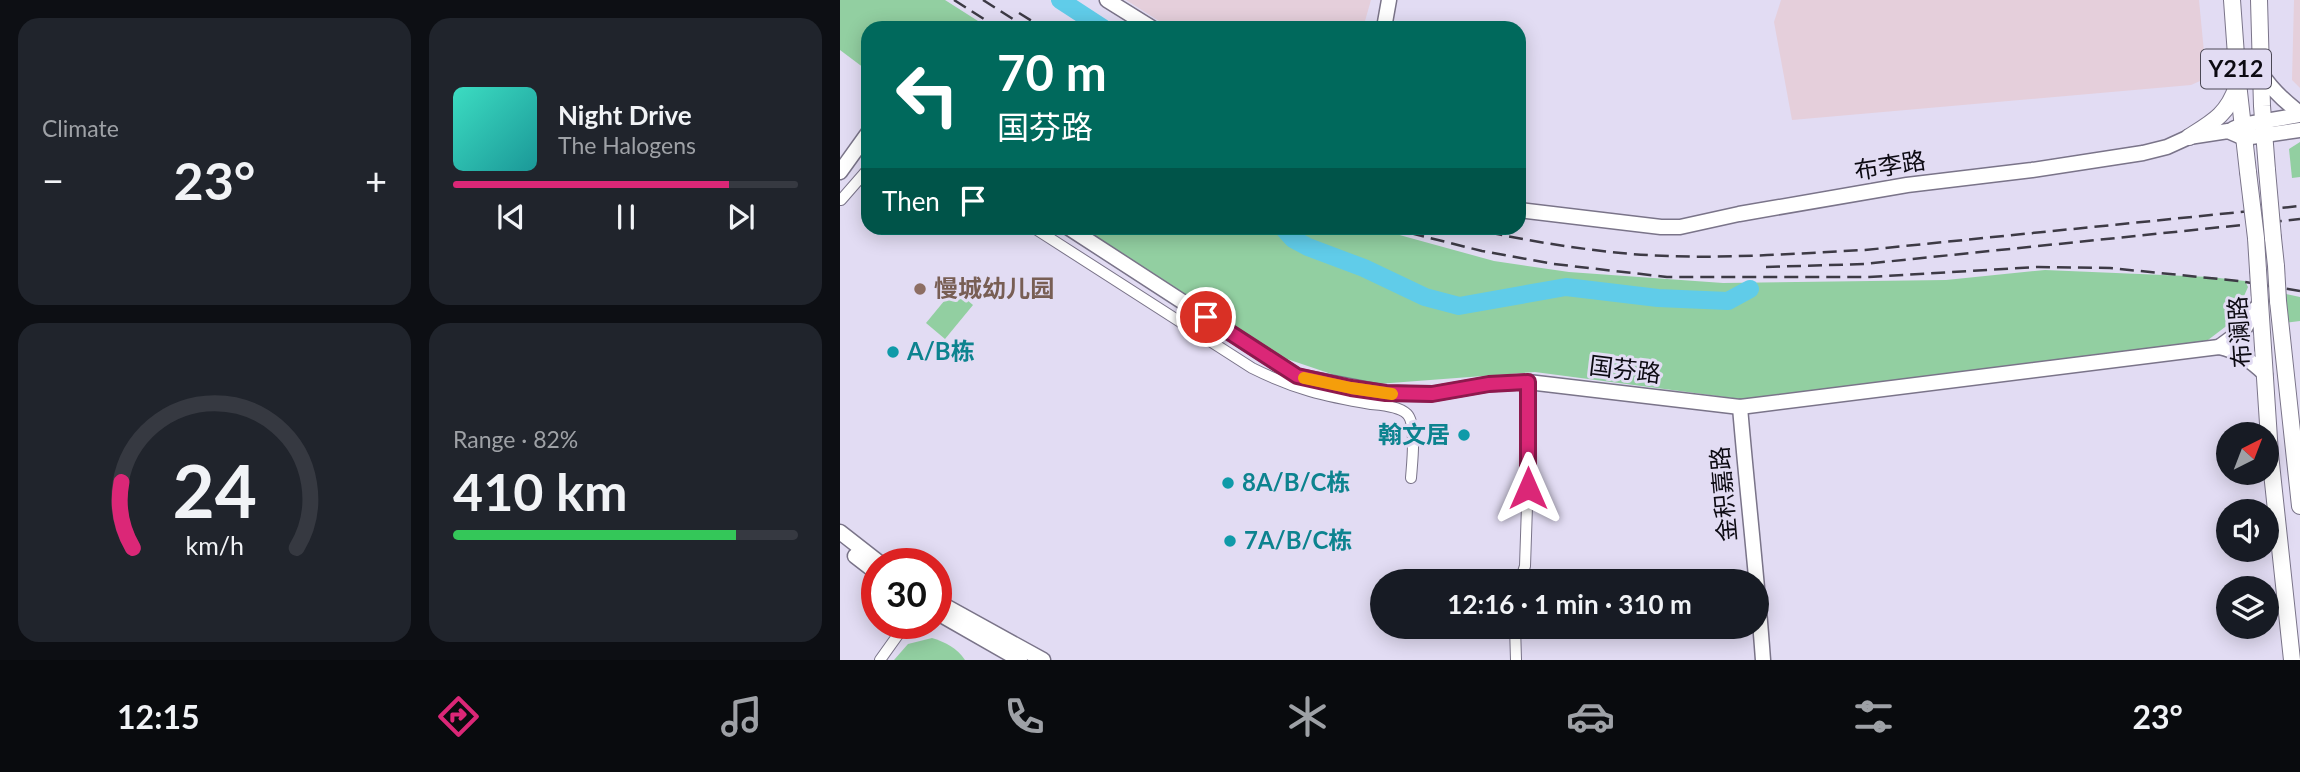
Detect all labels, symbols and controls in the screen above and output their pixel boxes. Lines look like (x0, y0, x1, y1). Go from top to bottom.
text: 70 m (997, 43, 1107, 101)
icon: left (882, 49, 973, 140)
road number: Y212 (2201, 50, 2271, 88)
text: Night Drive (558, 99, 692, 131)
text: 国芬路 (997, 107, 1093, 146)
text: Climate (42, 114, 119, 142)
text: The Halogens (558, 131, 696, 159)
street label: 布李路 (1852, 145, 1928, 184)
text: 23° (174, 149, 255, 211)
text: − (42, 157, 64, 203)
text: + (365, 157, 387, 203)
icon: arrive (954, 182, 992, 220)
text: Then (882, 185, 940, 217)
icon: previous (492, 198, 530, 236)
icon: pause (607, 198, 645, 236)
icon: next (722, 198, 760, 236)
place label: 慢城幼儿园 (934, 273, 1054, 302)
marker: 慢城幼儿园 (912, 281, 928, 297)
pin (1176, 287, 1236, 347)
street label: 布澜路 (2222, 295, 2255, 369)
icon: arrive (1187, 298, 1225, 336)
place label: A/B栋 (906, 336, 975, 365)
marker: A/B栋 (885, 344, 901, 360)
street label: 国芬路 (1588, 350, 1663, 387)
place label: 翰文居 (1378, 419, 1450, 448)
north arrow (2216, 422, 2278, 485)
map controls (2216, 422, 2279, 639)
text: Range · 82% (453, 425, 578, 453)
marker: 翰文居 (1456, 427, 1472, 443)
street label: 金积嘉路 (1704, 445, 1741, 543)
text: 24 (172, 447, 257, 535)
position arrow (1491, 451, 1565, 525)
text: 410 km (453, 460, 627, 522)
place label: 8A/B/C栋 (1242, 467, 1350, 496)
marker: 8A/B/C栋 (1220, 475, 1236, 491)
button: sound (2216, 499, 2279, 562)
place label: 7A/B/C栋 (1244, 525, 1352, 554)
text: km/h (185, 530, 244, 560)
marker: 7A/B/C栋 (1222, 533, 1238, 549)
speed limit sign: 30 (861, 548, 952, 639)
button: layers (2216, 576, 2279, 639)
text: 12:16 · 1 min · 310 m (1447, 588, 1692, 620)
icon: directions (434, 692, 483, 741)
icon: music (717, 692, 766, 741)
icon: phone (1000, 692, 1049, 741)
icon: climate (1283, 692, 1332, 741)
icon: car (1566, 692, 1615, 741)
icon: filters (1849, 692, 1898, 741)
text: 12:15 (117, 697, 200, 736)
text: 23° (2132, 697, 2183, 736)

